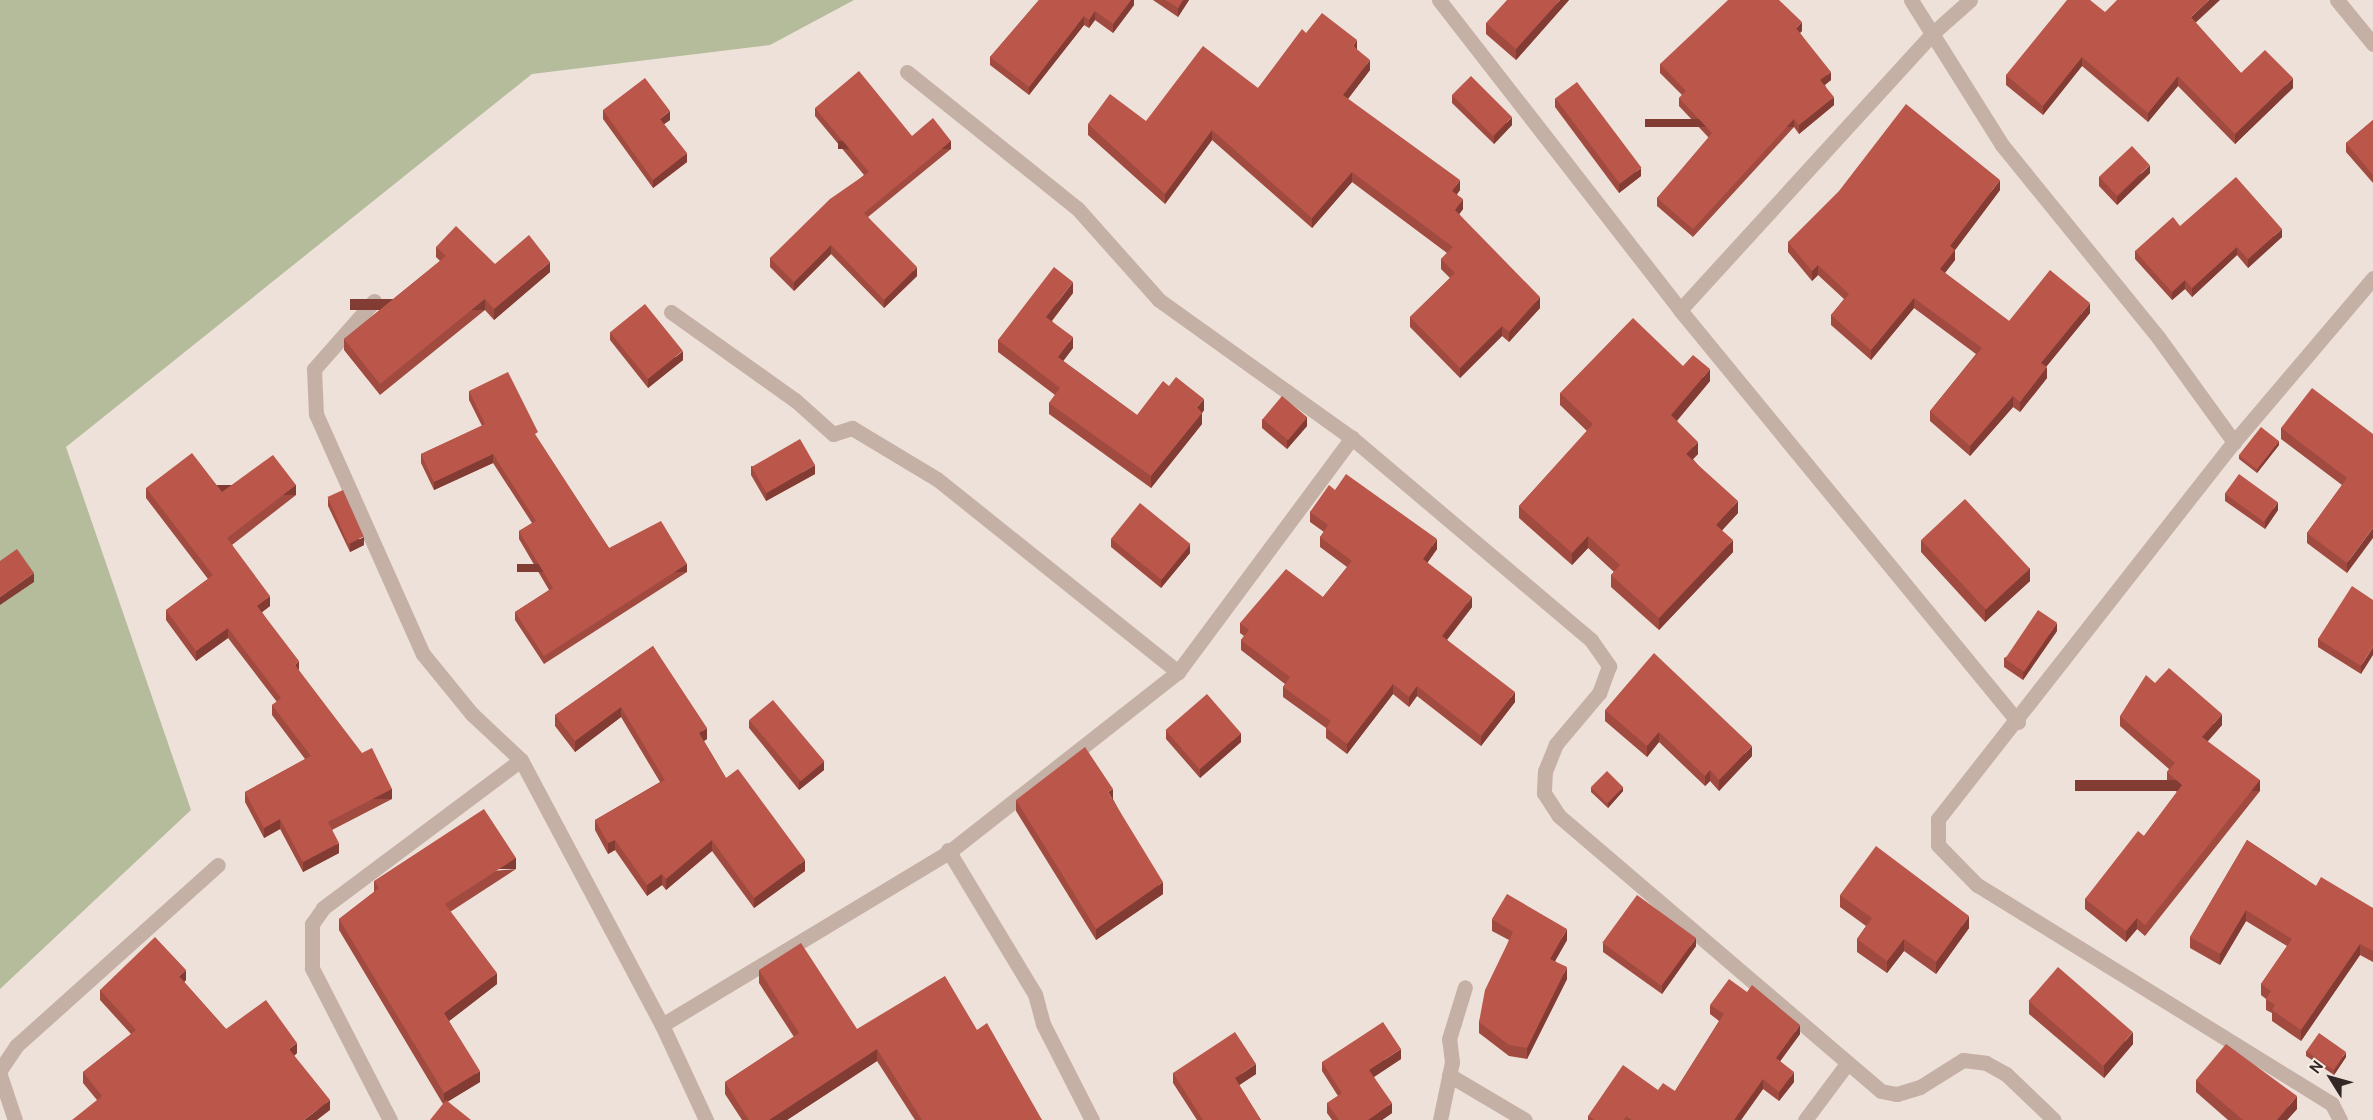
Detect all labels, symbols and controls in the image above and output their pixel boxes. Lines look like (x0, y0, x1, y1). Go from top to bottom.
north arrow (2301, 1048, 2361, 1108)
text: N (2305, 1057, 2327, 1077)

